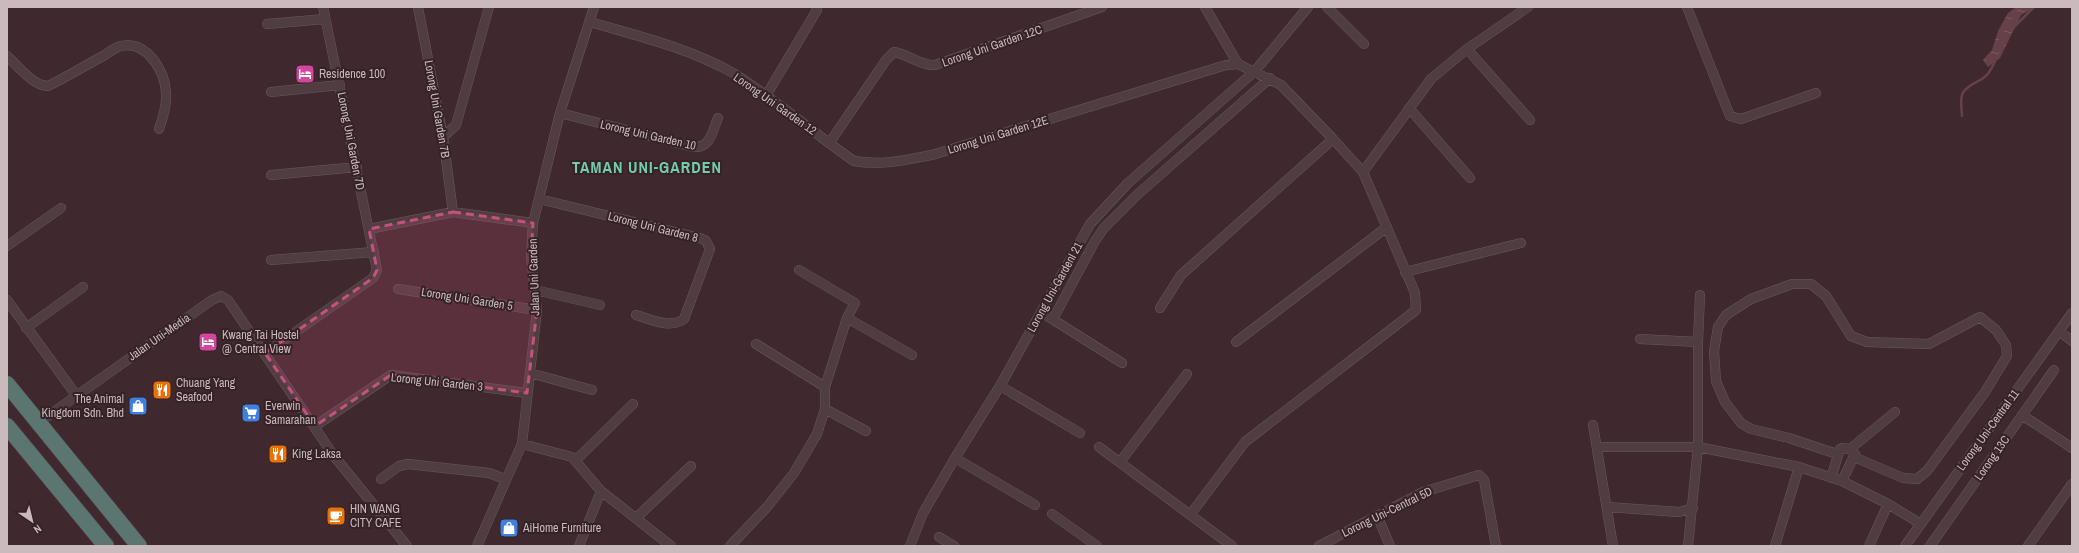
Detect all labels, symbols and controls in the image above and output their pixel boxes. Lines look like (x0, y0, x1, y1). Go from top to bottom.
street label: Lorong Uni Garden 12C (940, 21, 1044, 71)
street label: Lorong Uni Garden 7B (421, 59, 454, 160)
hotel icon: Residence 100 (294, 63, 316, 85)
place label: Residence 100 (319, 66, 385, 82)
street label: Lorong Uni Garden 12 (730, 69, 820, 139)
street label: Lorong Uni Garden 7D (334, 91, 368, 191)
street label: Lorong Uni Garden 12E (946, 112, 1050, 158)
street label: Lorong Uni Garden 10 (598, 116, 698, 154)
district label: TAMAN UNI-GARDEN (572, 156, 722, 178)
street label: Lorong Uni Garden 8 (606, 208, 700, 246)
street label: Jalan Uni Garden (525, 238, 543, 316)
street label: Lorong Uni-Gardenl 21 (1024, 239, 1087, 335)
street label: Lorong Uni Garden 5 (420, 284, 514, 314)
street label: Jalan Uni-Media (125, 309, 194, 364)
place label: Kwang Tai Hostel @ Central View (222, 327, 299, 357)
hotel icon: Kwang Tai Hostel @ Central View (197, 331, 219, 353)
street label: Lorong Uni Garden 3 (390, 369, 484, 395)
place label: Chuang Yang Seafood (176, 375, 236, 405)
restaurant icon: Chuang Yang Seafood (151, 379, 173, 401)
street label: Lorong Uni-Central 11 (1953, 386, 2023, 474)
place label: The Animal Kingdom Sdn. Bhd (41, 391, 124, 421)
shop icon: The Animal Kingdom Sdn. Bhd (127, 395, 149, 417)
place label: Everwin Samarahan (265, 398, 316, 428)
supermarket icon: Everwin Samarahan (240, 402, 262, 424)
street label: Lorong 13C (1971, 432, 2013, 484)
restaurant icon: King Laksa (267, 443, 289, 465)
place label: King Laksa (292, 446, 342, 462)
street label: Lorong Uni-Central 5D (1339, 483, 1435, 541)
north arrow (12, 501, 52, 541)
place label: HIN WANG CITY CAFE (350, 501, 401, 531)
cafe icon: HIN WANG CITY CAFE (325, 505, 347, 527)
shop icon: AiHome Furniture (498, 517, 520, 539)
place label: AiHome Furniture (522, 520, 601, 536)
text: N (31, 522, 44, 537)

